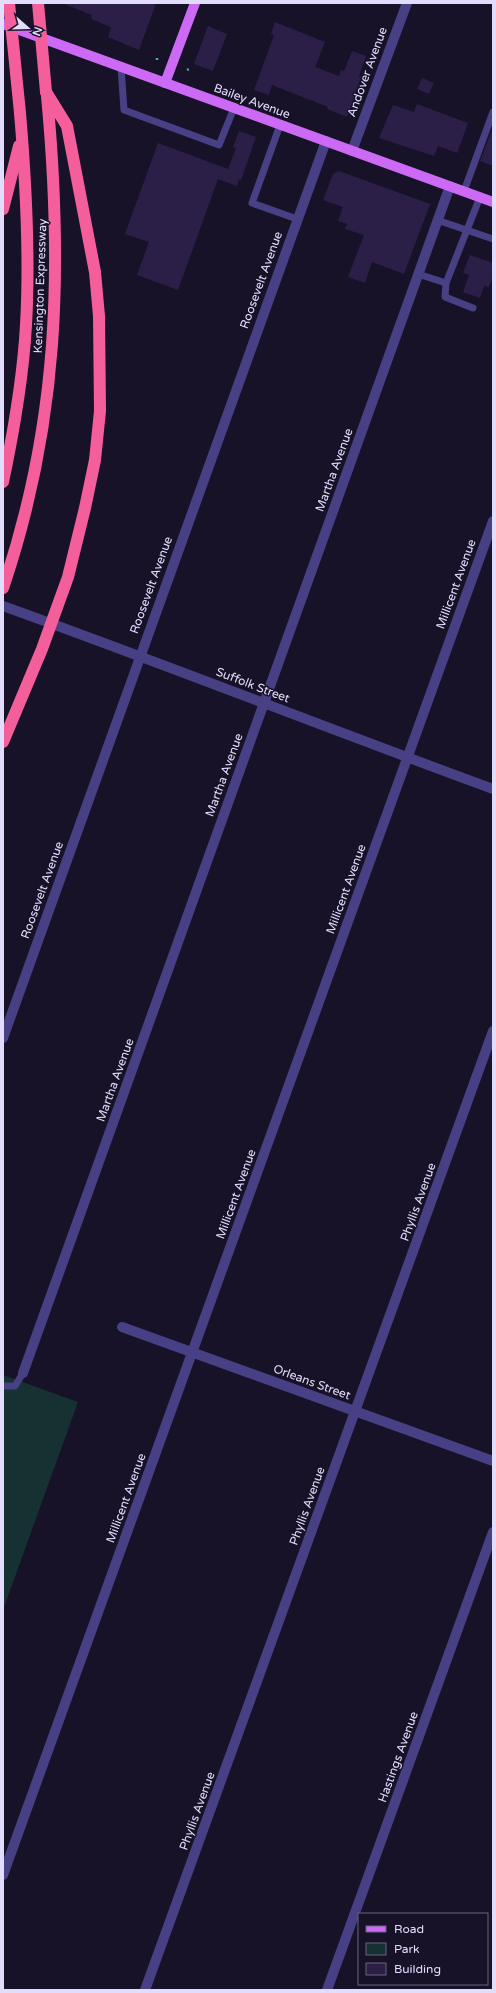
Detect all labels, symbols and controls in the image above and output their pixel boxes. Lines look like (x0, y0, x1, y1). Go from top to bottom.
north arrow (8, 8, 48, 48)
text: N (29, 25, 45, 38)
street label: Andover Avenue (344, 25, 390, 119)
street label: Bailey Avenue (212, 81, 292, 121)
street label: Kensington Expressway (31, 218, 49, 354)
street label: Roosevelt Avenue (237, 229, 285, 330)
street label: Martha Avenue (312, 426, 356, 514)
street label: Roosevelt Avenue (127, 534, 175, 635)
street label: Millicent Avenue (433, 537, 479, 631)
street label: Suffolk Street (214, 665, 292, 706)
street label: Martha Avenue (202, 731, 246, 819)
street label: Roosevelt Avenue (18, 839, 66, 940)
street label: Millicent Avenue (323, 842, 369, 936)
street label: Martha Avenue (93, 1036, 137, 1124)
street label: Millicent Avenue (213, 1147, 259, 1241)
street label: Phyllis Avenue (397, 1161, 439, 1243)
street label: Orleans Street (271, 1362, 353, 1403)
street label: Millicent Avenue (103, 1451, 149, 1545)
street label: Phyllis Avenue (286, 1465, 328, 1547)
street label: Hastings Avenue (375, 1709, 421, 1804)
street label: Phyllis Avenue (176, 1770, 218, 1852)
legend (358, 1913, 488, 1985)
text: Road (394, 1922, 424, 1936)
text: Park (394, 1942, 420, 1956)
text: Building (394, 1962, 441, 1976)

